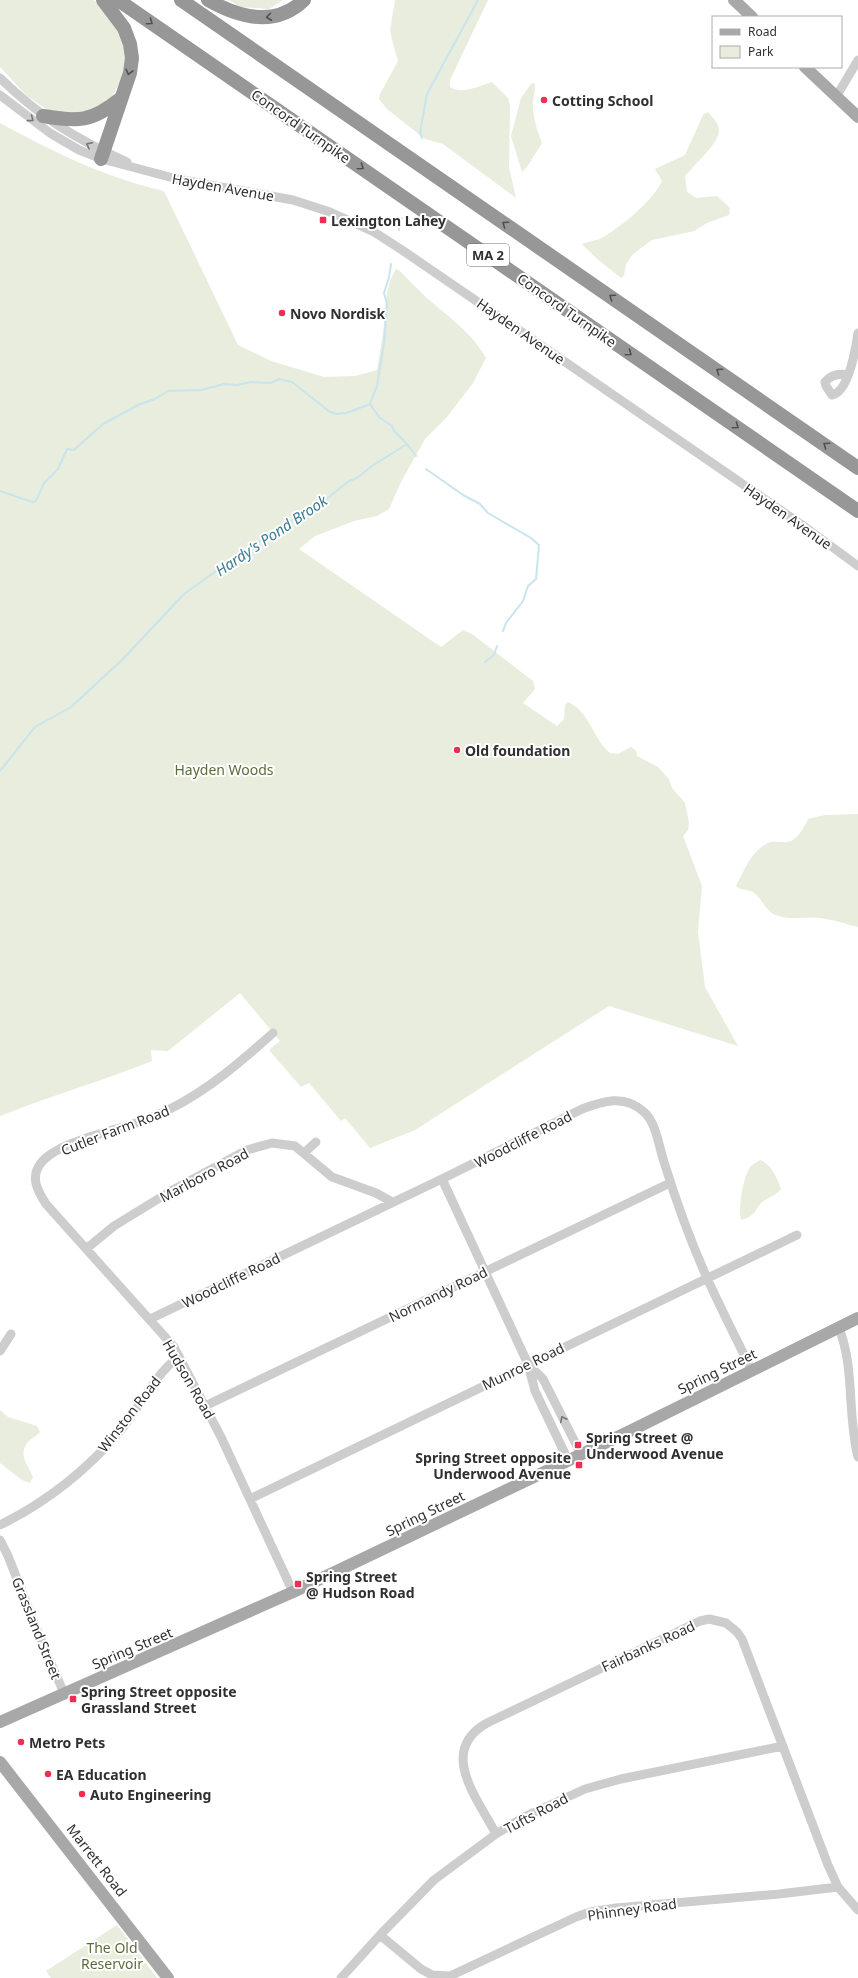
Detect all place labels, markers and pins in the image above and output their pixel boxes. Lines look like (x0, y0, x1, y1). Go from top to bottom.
place label: Cotting School (552, 91, 653, 110)
marker: Cotting School (539, 95, 549, 105)
place label: Lexington Lahey (331, 211, 446, 230)
marker: Lexington Lahey (318, 215, 328, 225)
place label: Novo Nordisk (290, 304, 385, 323)
marker: Novo Nordisk (277, 308, 287, 318)
place label: Old foundation (465, 741, 570, 760)
marker: Old foundation (452, 745, 462, 755)
place label: Spring Street @ Underwood Avenue (586, 1428, 724, 1463)
marker: Spring Street @ Underwood Avenue (573, 1440, 583, 1450)
place label: Spring Street opposite Underwood Avenue (415, 1448, 571, 1483)
marker: Spring Street opposite Underwood Avenue (574, 1460, 584, 1470)
place label: Spring Street @ Hudson Road (306, 1567, 415, 1602)
marker: Spring Street @ Hudson Road (293, 1579, 303, 1589)
place label: Spring Street opposite Grassland Street (81, 1682, 237, 1717)
marker: Spring Street opposite Grassland Street (68, 1694, 78, 1704)
place label: Metro Pets (29, 1733, 105, 1752)
marker: Metro Pets (16, 1737, 26, 1747)
place label: EA Education (56, 1765, 147, 1784)
marker: EA Education (43, 1769, 53, 1779)
place label: Auto Engineering (90, 1785, 211, 1804)
marker: Auto Engineering (77, 1789, 87, 1799)

